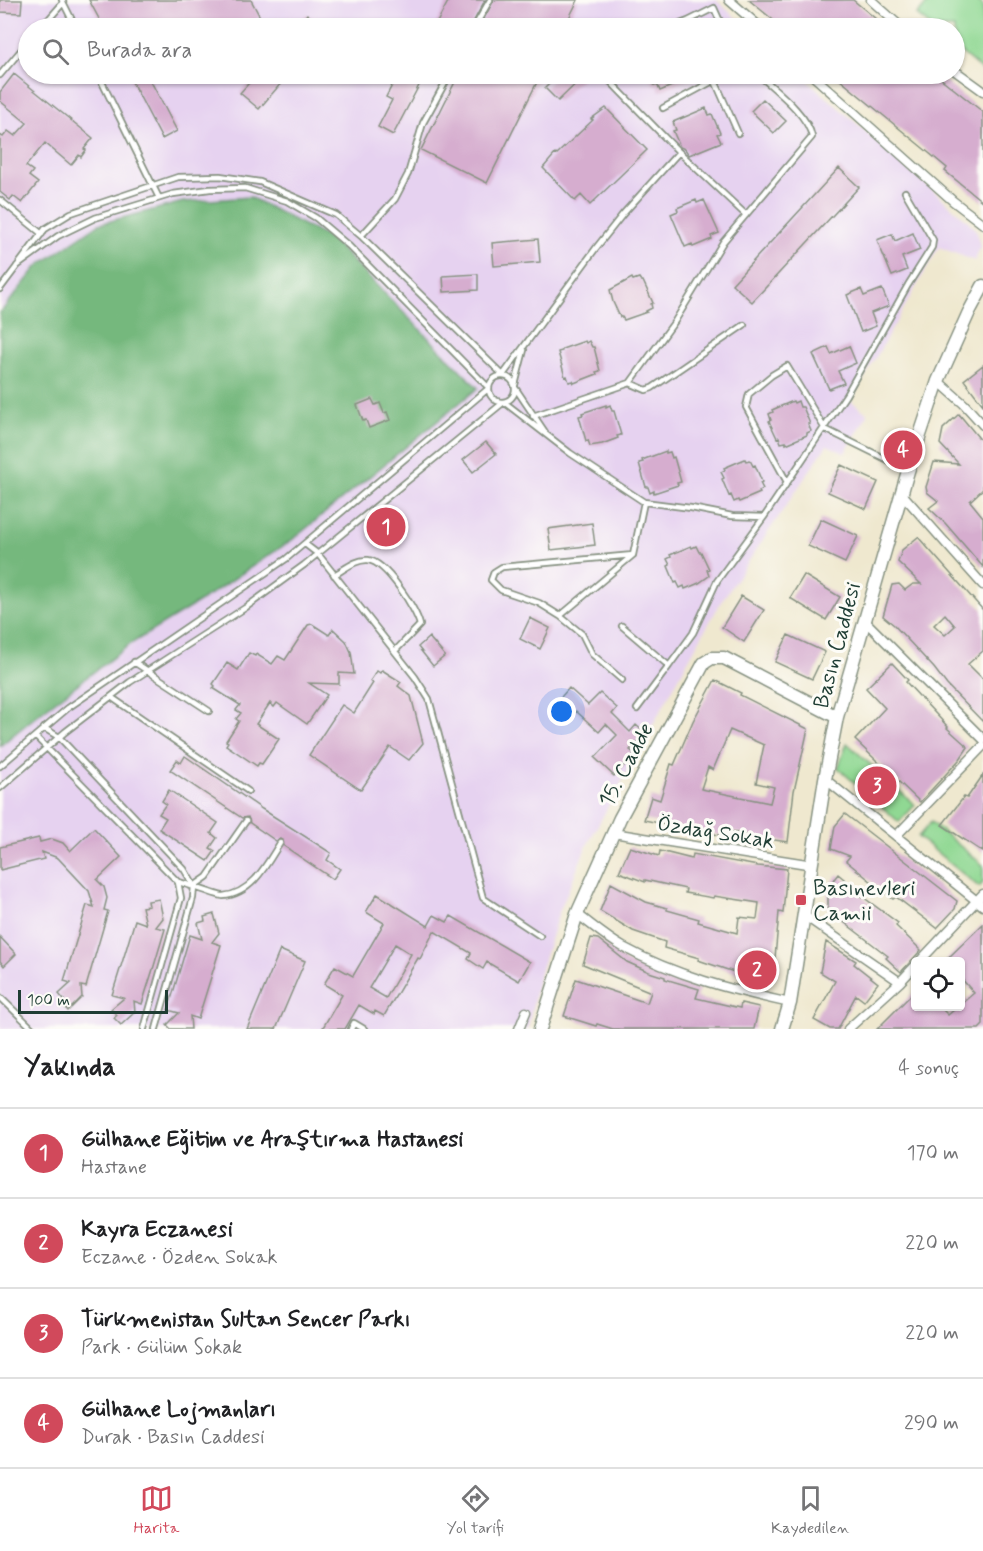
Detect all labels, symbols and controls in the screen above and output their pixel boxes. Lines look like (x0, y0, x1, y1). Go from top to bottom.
search box (18, 18, 965, 84)
icon: search (39, 35, 72, 68)
text: Burada ara (87, 37, 192, 65)
pin: 4 (884, 428, 922, 472)
pin: 1 (366, 504, 406, 550)
street label: Basın Caddesi (808, 580, 868, 711)
your location (547, 697, 576, 726)
street label: 15. Cadde (593, 718, 661, 812)
pin: 3 (858, 764, 896, 808)
street label: Özdağ Sokak (655, 810, 776, 857)
place label: Basınevleri Camii (813, 875, 915, 928)
marker: Basınevleri Camii (794, 893, 808, 907)
pin: 2 (738, 948, 777, 992)
map controls (911, 957, 965, 1011)
button: locate (911, 957, 965, 1011)
scale bar (18, 987, 168, 1014)
text: 100 m (27, 990, 70, 1011)
text: Yakında (24, 1051, 116, 1085)
text: 4 sonuç (898, 1055, 959, 1082)
text: Gülhane Eğitim ve Araştırma Hastanesi (81, 1126, 463, 1154)
text: 1 (39, 1140, 48, 1167)
text: 170 m (907, 1140, 959, 1167)
text: Hastane (81, 1154, 147, 1181)
text: Kayra Eczanesi (81, 1216, 233, 1244)
text: 2 (39, 1230, 48, 1257)
text: 220 m (905, 1230, 959, 1257)
text: Eczane · Özden Sokak (81, 1244, 277, 1271)
text: Türkmenistan Sultan Sencer Parkı (81, 1306, 411, 1334)
text: 3 (39, 1320, 48, 1347)
text: 220 m (905, 1320, 959, 1347)
text: Park · Gülüm Sokak (81, 1334, 242, 1361)
text: Gülhane Lojmanları (81, 1396, 276, 1424)
text: 4 (38, 1410, 49, 1437)
text: 290 m (904, 1410, 959, 1437)
text: Durak · Basın Caddesi (81, 1424, 265, 1451)
tab: Harita (134, 1482, 179, 1539)
tab: Yol tarifi (446, 1482, 504, 1539)
tab: Kaydedilen (771, 1482, 849, 1539)

